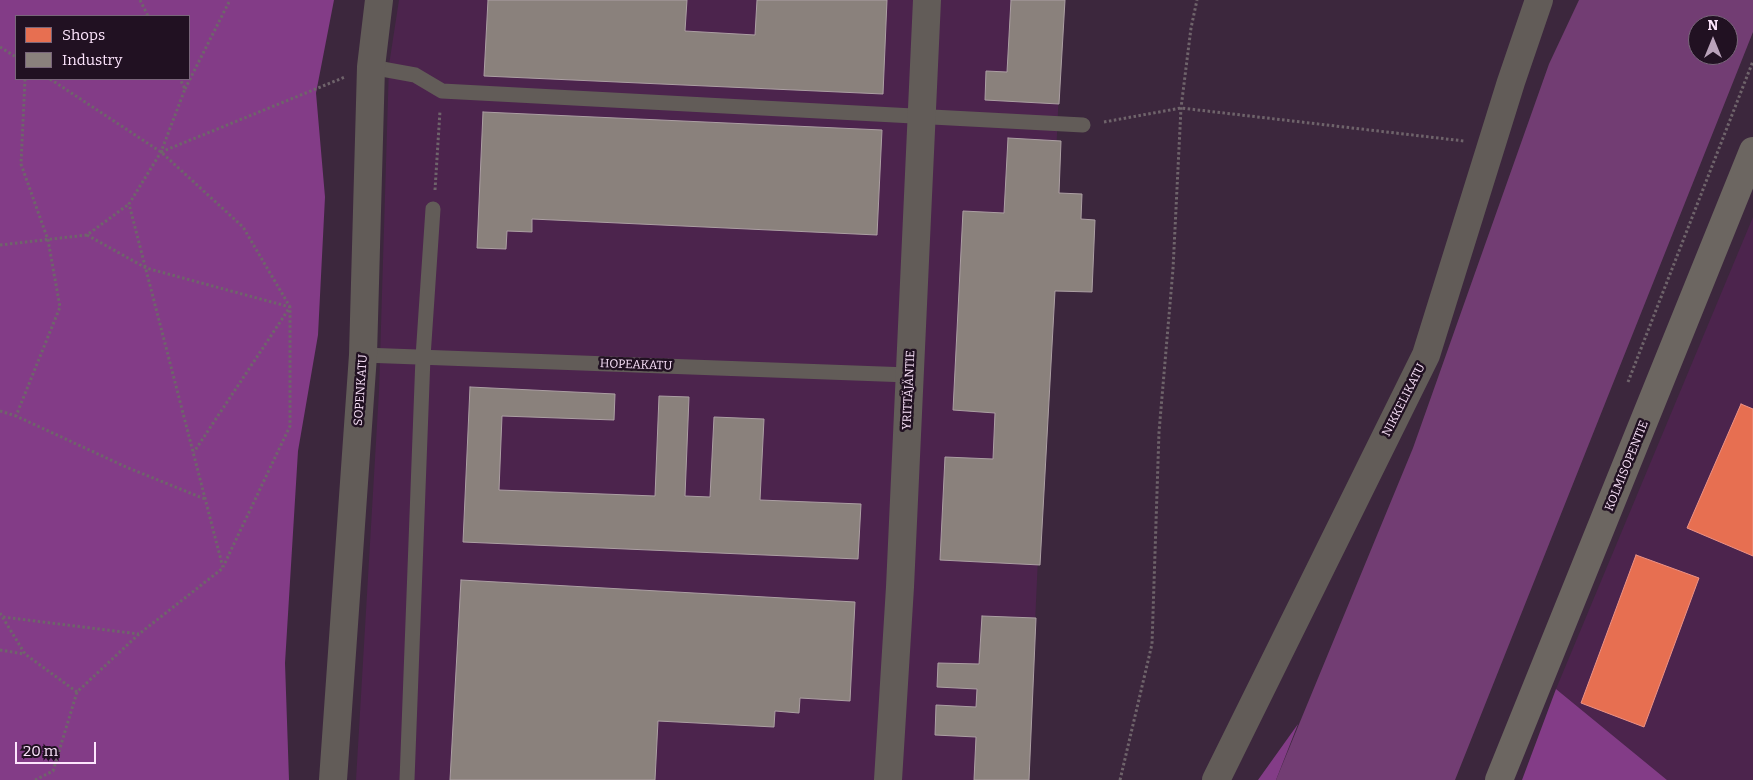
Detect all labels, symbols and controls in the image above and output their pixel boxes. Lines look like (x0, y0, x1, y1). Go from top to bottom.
legend (15, 15, 190, 80)
north arrow (1688, 15, 1738, 65)
text: N (1708, 17, 1718, 34)
text: Shops (62, 26, 105, 44)
text: Industry (62, 51, 122, 69)
street label: YRITTÄJÄNTIE (900, 350, 918, 430)
street label: SOPENKATU (351, 354, 371, 426)
street label: HOPEAKATU (599, 357, 673, 373)
street label: NIKKELIKATU (1379, 361, 1429, 439)
street label: KOLMISOPENTIE (1602, 419, 1652, 513)
scale bar (18, 732, 99, 764)
text: 20 m (23, 742, 58, 760)

